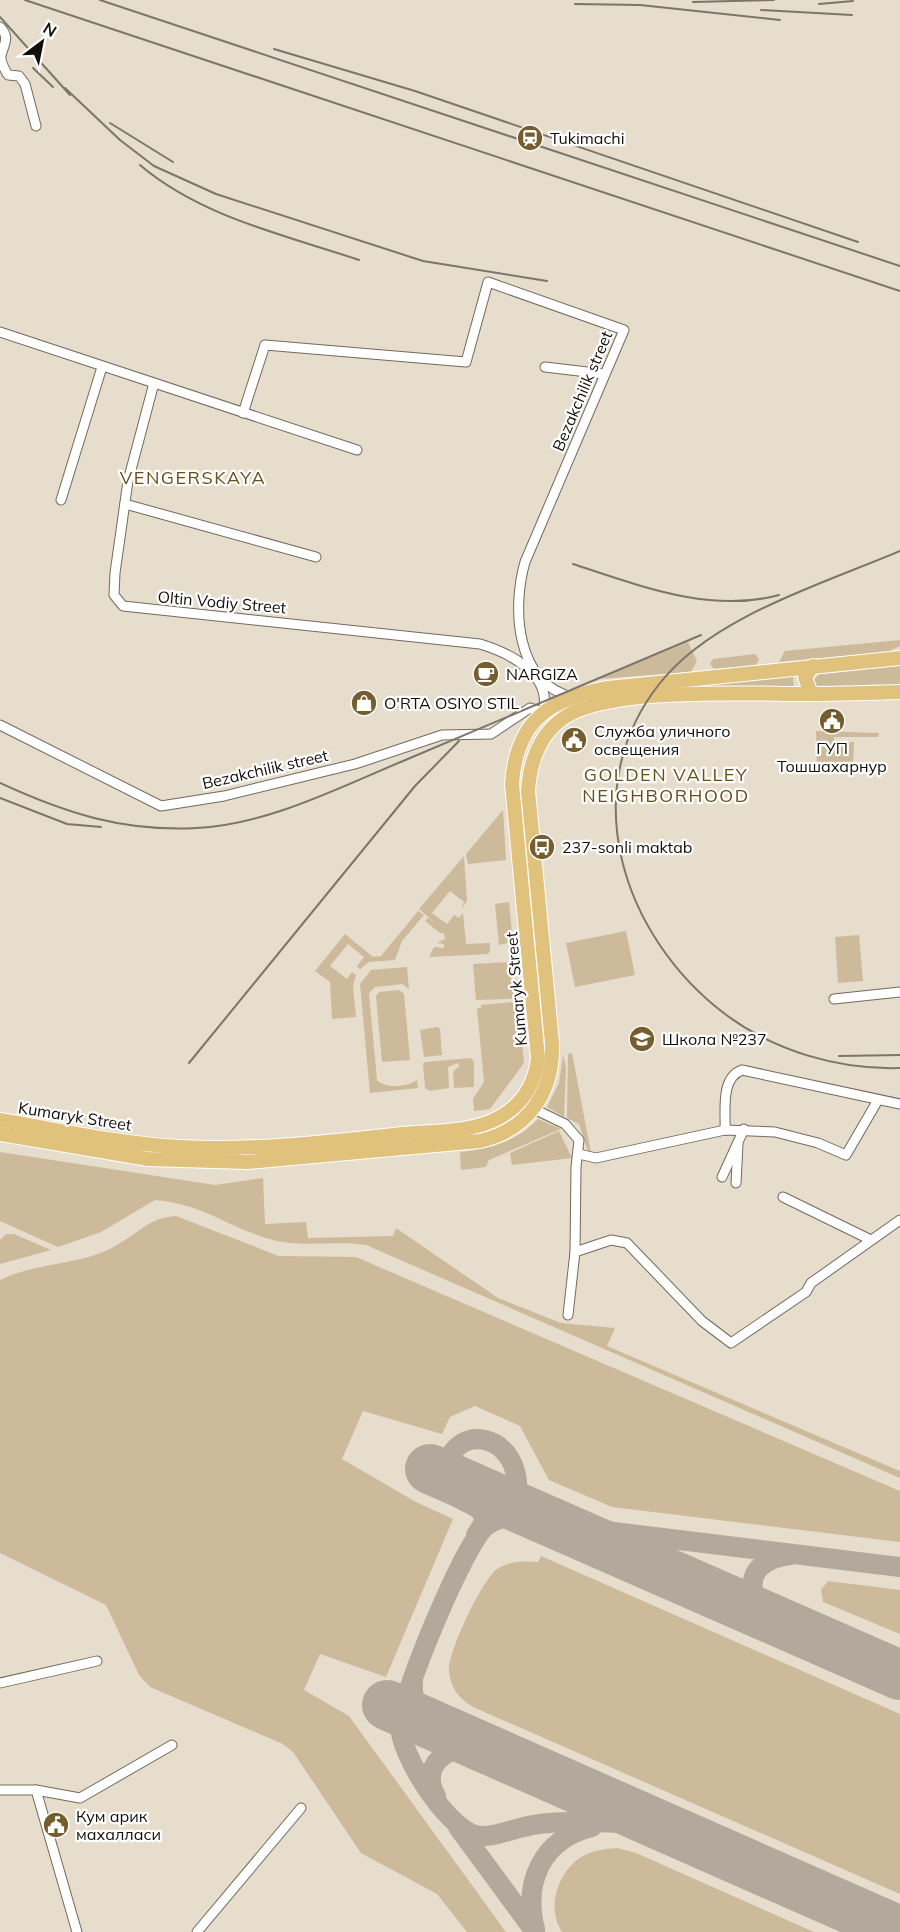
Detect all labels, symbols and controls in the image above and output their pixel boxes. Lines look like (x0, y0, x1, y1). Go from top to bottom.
north arrow (12, 12, 72, 72)
text: N (40, 18, 60, 41)
station icon: Tukimachi (515, 123, 545, 153)
place label: Tukimachi (550, 128, 625, 148)
street label: Bezakchilik street (548, 327, 617, 454)
district label: VENGERSKAYA (120, 466, 266, 489)
street label: Oltin Vodiy Street (157, 586, 287, 618)
cafe icon: NARGIZA (471, 659, 501, 689)
place label: NARGIZA (506, 664, 578, 684)
shop icon: O'RTA OSIYO STIL (349, 688, 379, 718)
place label: O'RTA OSIYO STIL (384, 693, 520, 713)
public building icon: ГУП Тошшахарнур (817, 706, 847, 736)
place label: Служба уличного освещения (594, 721, 731, 759)
public building icon: Служба уличного освещения (559, 725, 589, 755)
place label: ГУП Тошшахарнур (777, 738, 887, 776)
street label: Bezakchilik street (200, 745, 330, 793)
district label: GOLDEN VALLEY NEIGHBORHOOD (582, 763, 750, 807)
bus stop icon: 237-sonli maktab (527, 832, 557, 862)
place label: 237-sonli maktab (562, 837, 692, 857)
street label: Kumaryk Street (501, 931, 531, 1047)
school or university icon: Школа №237 (627, 1024, 657, 1054)
place label: Школа №237 (662, 1029, 767, 1049)
street label: Kumaryk Street (17, 1097, 133, 1135)
place label: Кум арик махалласи (76, 1806, 161, 1844)
public building icon: Кум арик махалласи (41, 1810, 71, 1840)

